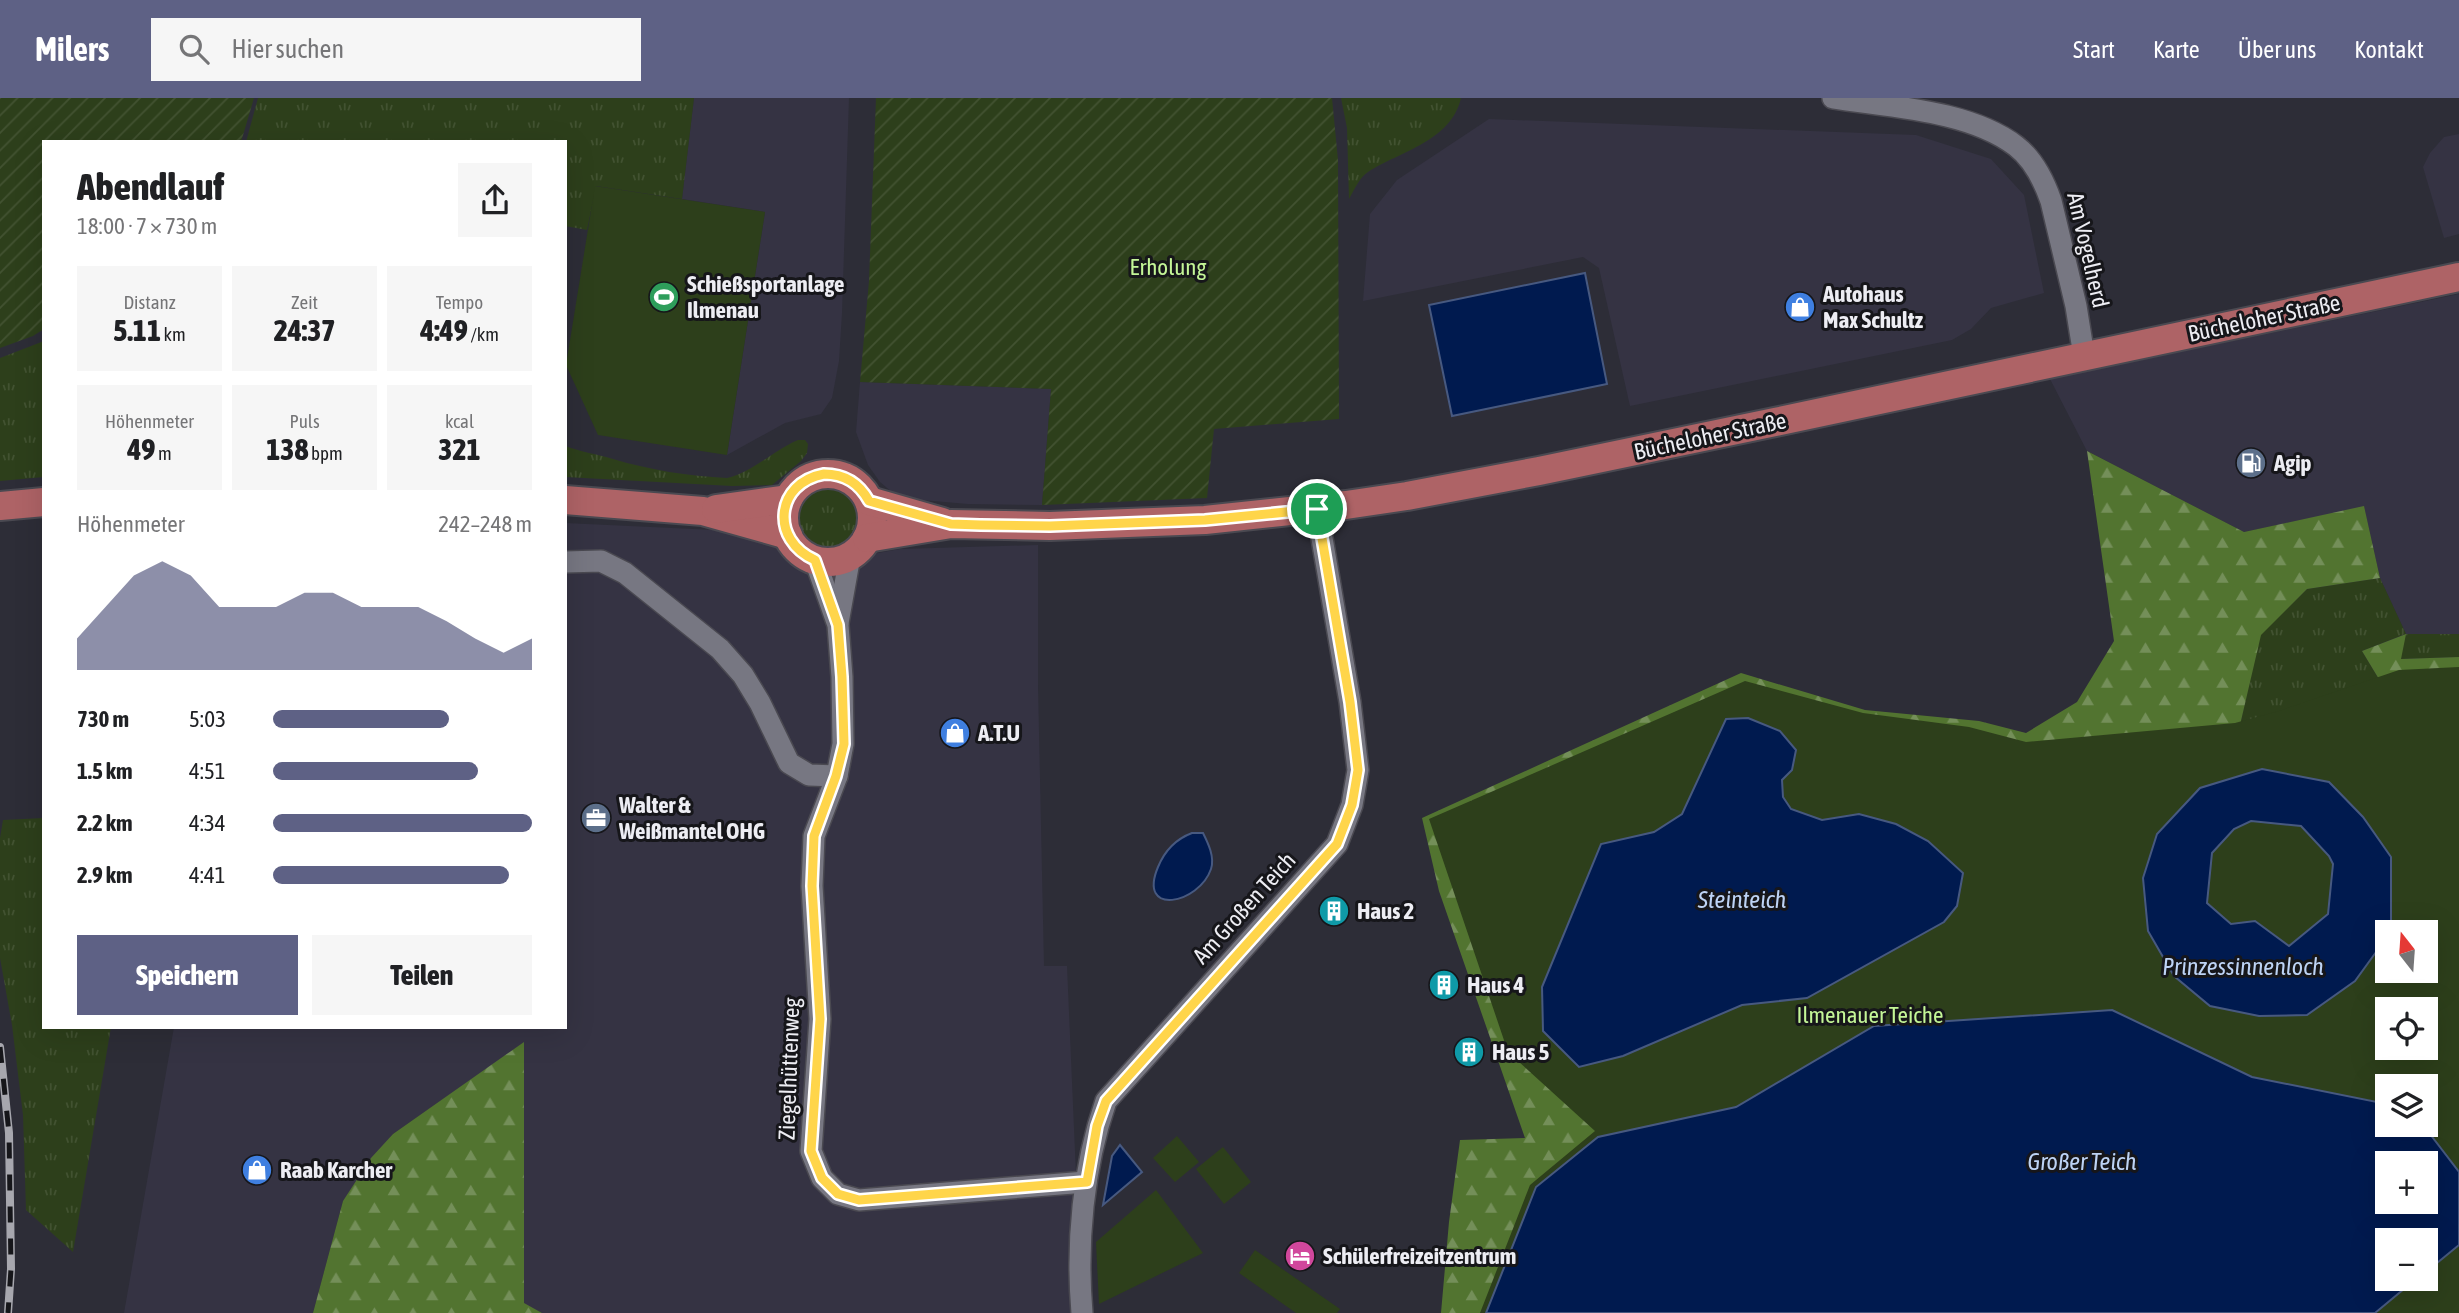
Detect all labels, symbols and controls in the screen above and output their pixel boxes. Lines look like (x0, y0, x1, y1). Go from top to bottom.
search box (151, 18, 641, 81)
text: Milers (35, 30, 109, 68)
icon: search (175, 30, 213, 68)
text: Hier suchen (231, 34, 344, 64)
text: Start (2073, 36, 2115, 63)
text: Karte (2153, 36, 2200, 63)
text: Über uns (2238, 36, 2316, 63)
text: Kontakt (2354, 36, 2424, 63)
button: share (458, 163, 532, 237)
text: Abendlauf (77, 165, 224, 208)
street label: Am Vogelherd (2062, 190, 2114, 310)
text: 18:00 · 7 × 730 m (77, 213, 217, 239)
park label: Erholung (1130, 254, 1207, 280)
place label: Schießsportanlage Ilmenau (687, 271, 844, 323)
sports icon: Schießsportanlage Ilmenau (647, 280, 681, 314)
place label: Autohaus Max Schultz (1822, 281, 1924, 333)
street label: Bücheloher Straße (2186, 289, 2342, 347)
shop icon: Autohaus Max Schultz (1783, 290, 1817, 324)
text: Distanz (123, 291, 176, 313)
text: Zeit (291, 291, 318, 313)
text: Tempo (436, 291, 483, 313)
text: 5.11 (113, 313, 161, 347)
text: 24:37 (274, 313, 335, 347)
text: 4:49 (420, 313, 468, 347)
text: km (161, 323, 186, 345)
text: /km (468, 323, 499, 345)
street label: Bücheloher Straße (1632, 407, 1788, 465)
text: Höhenmeter (105, 410, 194, 432)
text: Puls (289, 410, 320, 432)
text: kcal (445, 410, 474, 432)
text: 49 (127, 432, 155, 466)
text: 138 (266, 432, 309, 466)
text: 321 (438, 432, 481, 466)
text: m (155, 442, 172, 464)
text: bpm (309, 442, 343, 464)
fuel station icon: Agip (2234, 446, 2268, 480)
place label: Agip (2273, 450, 2311, 476)
pin (1287, 479, 1347, 539)
icon: arrive (1298, 490, 1336, 528)
text: Höhenmeter (77, 511, 185, 537)
text: 242–248 m (438, 511, 532, 537)
text: 730 m (77, 706, 129, 732)
text: 5:03 (189, 706, 226, 732)
shop icon: A.T.U (938, 716, 972, 750)
place label: A.T.U (977, 720, 1020, 746)
text: 1.5 km (77, 758, 133, 784)
text: 4:51 (189, 758, 226, 784)
place label: Walter & Weißmantel OHG (618, 792, 765, 844)
office icon: Walter & Weißmantel OHG (579, 801, 613, 835)
text: 2.2 km (77, 810, 133, 836)
text: 4:34 (189, 810, 226, 836)
street label: Am Großen Teich (1187, 847, 1301, 969)
text: 2.9 km (77, 862, 133, 888)
text: 4:41 (189, 862, 226, 888)
water label: Steinteich (1697, 886, 1787, 913)
building icon: Haus 2 (1317, 894, 1351, 928)
place label: Haus 2 (1357, 898, 1414, 924)
north arrow (2375, 920, 2438, 984)
map controls (2375, 920, 2438, 1291)
button: Speichern (77, 935, 298, 1015)
button: Teilen (312, 935, 532, 1015)
water label: Prinzessinnenloch (2162, 953, 2324, 980)
building icon: Haus 4 (1427, 968, 1461, 1002)
place label: Haus 4 (1467, 972, 1524, 998)
street label: Ziegelhüttenweg (774, 997, 804, 1141)
button: locate (2375, 997, 2438, 1060)
park label: Ilmenauer Teiche (1797, 1002, 1943, 1028)
building icon: Haus 5 (1452, 1035, 1486, 1069)
place label: Haus 5 (1492, 1039, 1549, 1065)
button: layers (2375, 1074, 2438, 1137)
water label: Großer Teich (2028, 1148, 2137, 1175)
button: + (2375, 1151, 2438, 1214)
shop icon: Raab Karcher (240, 1153, 274, 1187)
place label: Raab Karcher (280, 1157, 393, 1183)
button: − (2375, 1228, 2438, 1291)
hotel icon: Schülerfreizeitzentrum (1283, 1239, 1317, 1273)
place label: Schülerfreizeitzentrum (1323, 1243, 1516, 1269)

